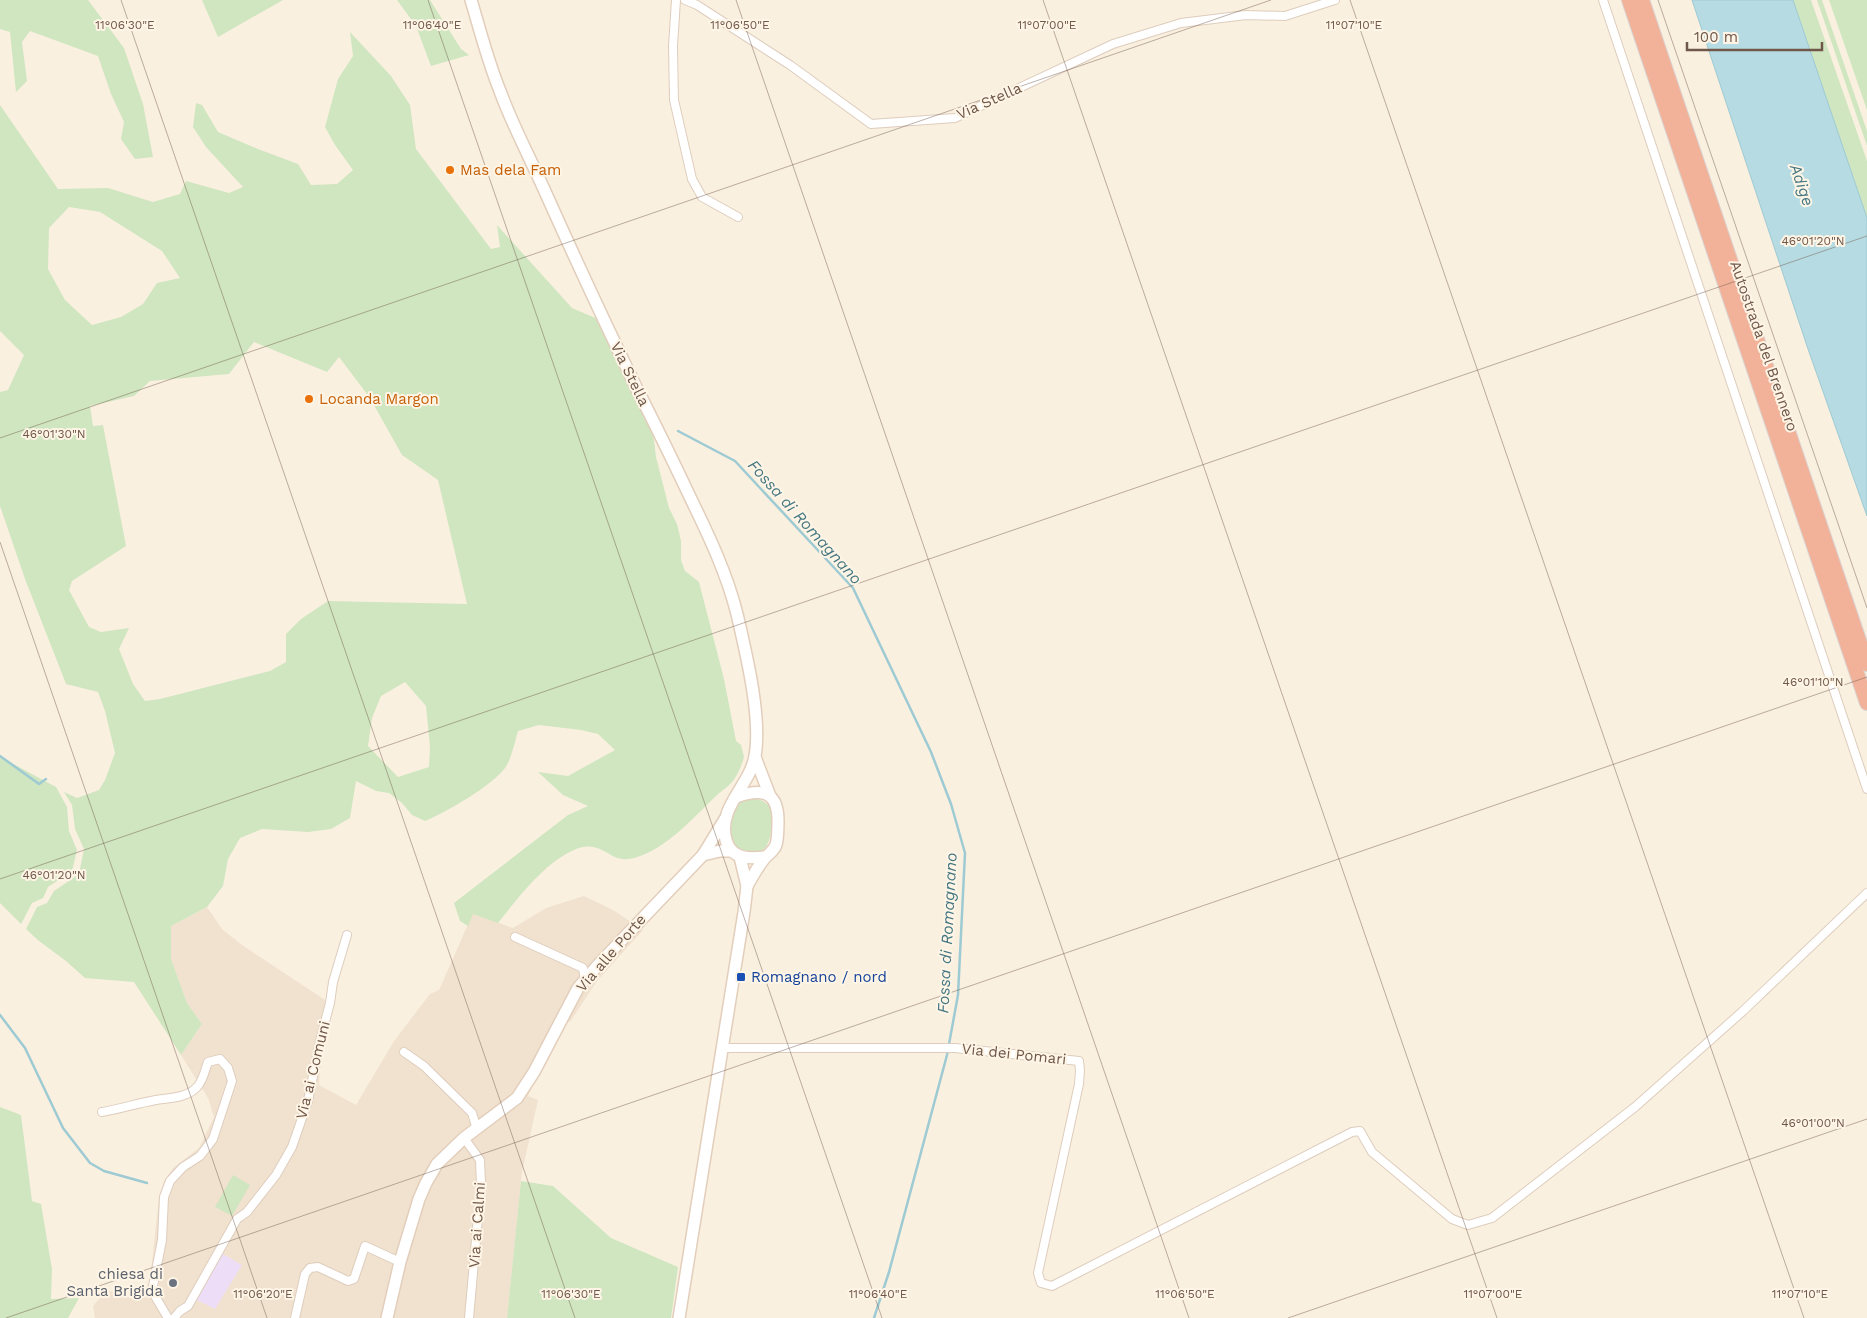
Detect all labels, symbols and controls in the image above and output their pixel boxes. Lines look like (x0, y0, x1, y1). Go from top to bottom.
text: 11°06'30"E (95, 18, 155, 32)
text: 11°06'40"E (403, 18, 462, 32)
text: 11°06'50"E (710, 18, 770, 32)
text: 11°07'00"E (1017, 18, 1077, 32)
text: 11°07'10"E (1326, 18, 1382, 32)
scale bar (1687, 20, 1822, 52)
text: 100 m (1694, 28, 1738, 46)
street label: Via Stella (954, 79, 1025, 123)
place label: Mas dela Fam (460, 161, 561, 179)
water label: Adige (1786, 161, 1818, 208)
marker: Mas dela Fam (444, 164, 456, 176)
text: 46°01'20"N (1781, 234, 1845, 248)
street label: Autostrada del Brennero (1726, 258, 1802, 434)
street label: Via Stella (607, 339, 653, 409)
place label: Locanda Margon (319, 390, 439, 408)
marker: Locanda Margon (303, 393, 315, 405)
text: 46°01'30"N (22, 427, 86, 441)
water label: Fossa di Romagnano (744, 456, 866, 588)
text: 46°01'10"N (1783, 675, 1843, 689)
water label: Fossa di Romagnano (933, 852, 961, 1014)
text: 46°01'20"N (22, 868, 86, 882)
street label: Via alle Porte (572, 910, 650, 996)
place label: Romagnano / nord (751, 968, 887, 986)
marker: Romagnano / nord (735, 971, 747, 983)
street label: Via ai Comuni (292, 1019, 334, 1121)
street label: Via dei Pomari (961, 1040, 1067, 1068)
text: 46°01'00"N (1781, 1116, 1845, 1130)
street label: Via ai Calmi (465, 1181, 489, 1269)
place label: chiesa di Santa Brigida (67, 1265, 164, 1300)
marker: chiesa di Santa Brigida (167, 1277, 179, 1289)
text: 11°06'20"E (233, 1287, 293, 1301)
text: 11°06'30"E (541, 1287, 601, 1301)
text: 11°06'40"E (849, 1287, 908, 1301)
text: 11°06'50"E (1155, 1287, 1215, 1301)
text: 11°07'00"E (1463, 1287, 1523, 1301)
text: 11°07'10"E (1772, 1287, 1828, 1301)

